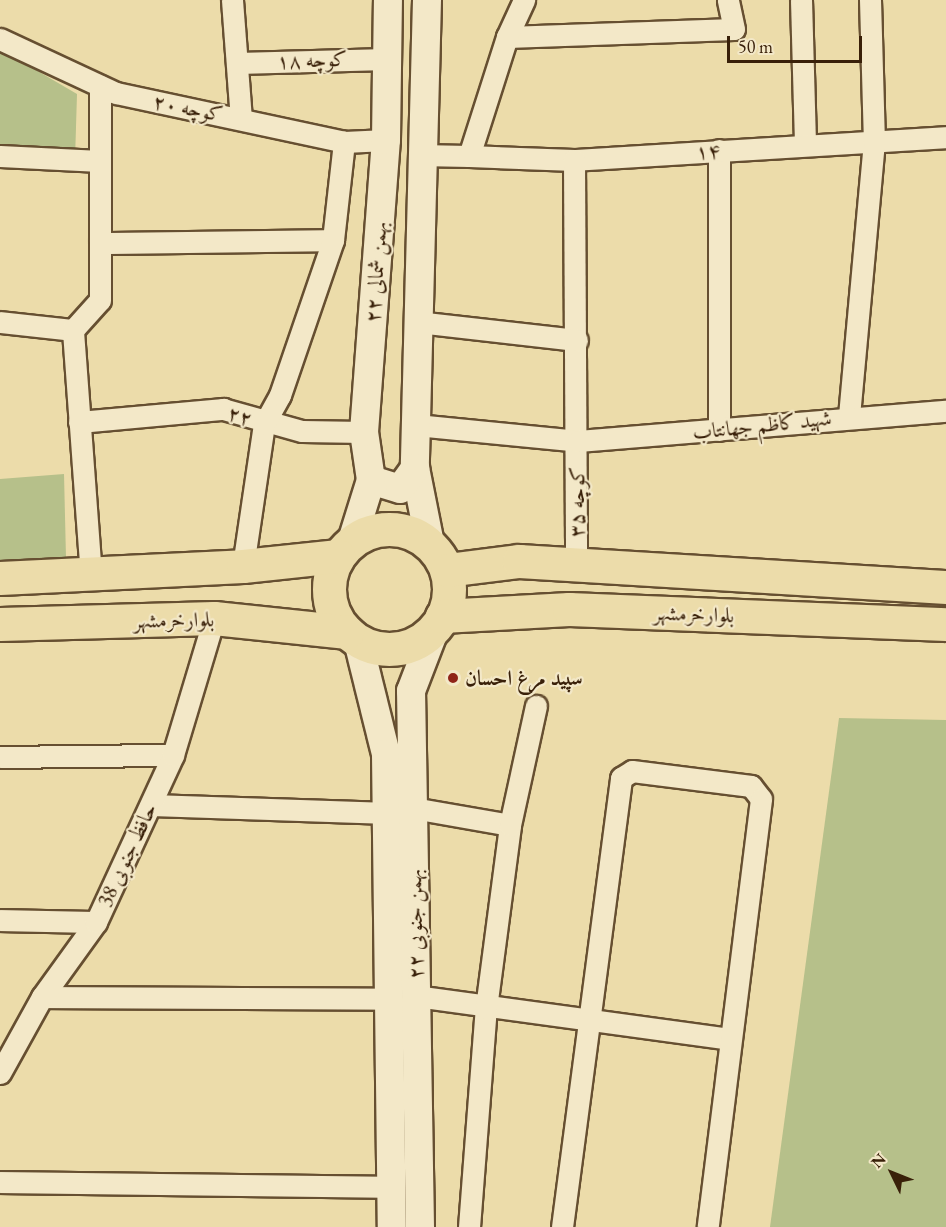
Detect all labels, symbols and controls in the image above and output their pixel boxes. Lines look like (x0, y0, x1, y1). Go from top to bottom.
scale bar (730, 24, 865, 62)
text: 50 m (738, 35, 773, 58)
street label: کوچه ۱۸ (276, 46, 348, 74)
street label: کوچه ۲۰ (151, 89, 225, 127)
street label: ۱۴ (695, 138, 721, 164)
street label: ۲۲ بهمن شمالی (360, 221, 392, 323)
street label: ۲۲ (224, 400, 256, 432)
street label: شهید کاظم جهانتاب (691, 405, 833, 445)
street label: کوچه ۳۵ (564, 467, 590, 537)
street label: بلوارخرمشهر (653, 600, 735, 628)
street label: بلوارخرمشهر (134, 607, 214, 633)
place label: سپید مرغ احسان (465, 665, 583, 691)
marker: سپید مرغ احسان (446, 671, 460, 685)
street label: حافظ جنوبی 38 (92, 799, 162, 911)
street label: ۲۲ بهمن جنوبی (401, 869, 429, 979)
north arrow (862, 1143, 922, 1203)
text: N (866, 1148, 891, 1172)

